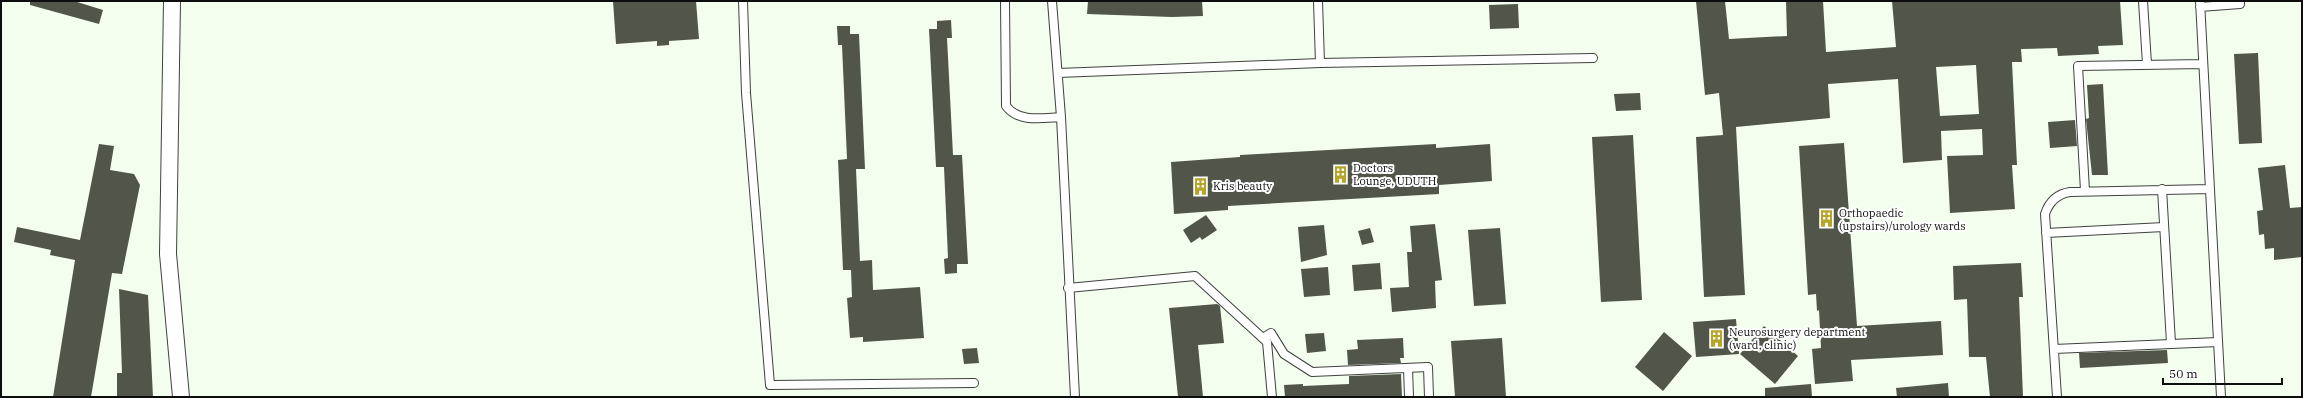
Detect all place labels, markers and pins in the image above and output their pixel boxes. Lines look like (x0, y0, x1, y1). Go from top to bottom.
place label: Doctors Lounge, UDUTH (1353, 161, 1437, 188)
building icon: Doctors Lounge, UDUTH (1330, 164, 1350, 184)
building icon: Kris beauty (1190, 176, 1210, 196)
place label: Kris beauty (1213, 179, 1272, 193)
place label: Orthopaedic (upstairs)/urology wards (1839, 206, 1966, 233)
building icon: Orthopaedic (upstairs)/urology wards (1816, 209, 1836, 229)
place label: Neurosurgery department (ward, clinic) (1729, 325, 1865, 352)
building icon: Neurosurgery department (ward, clinic) (1706, 328, 1726, 348)

